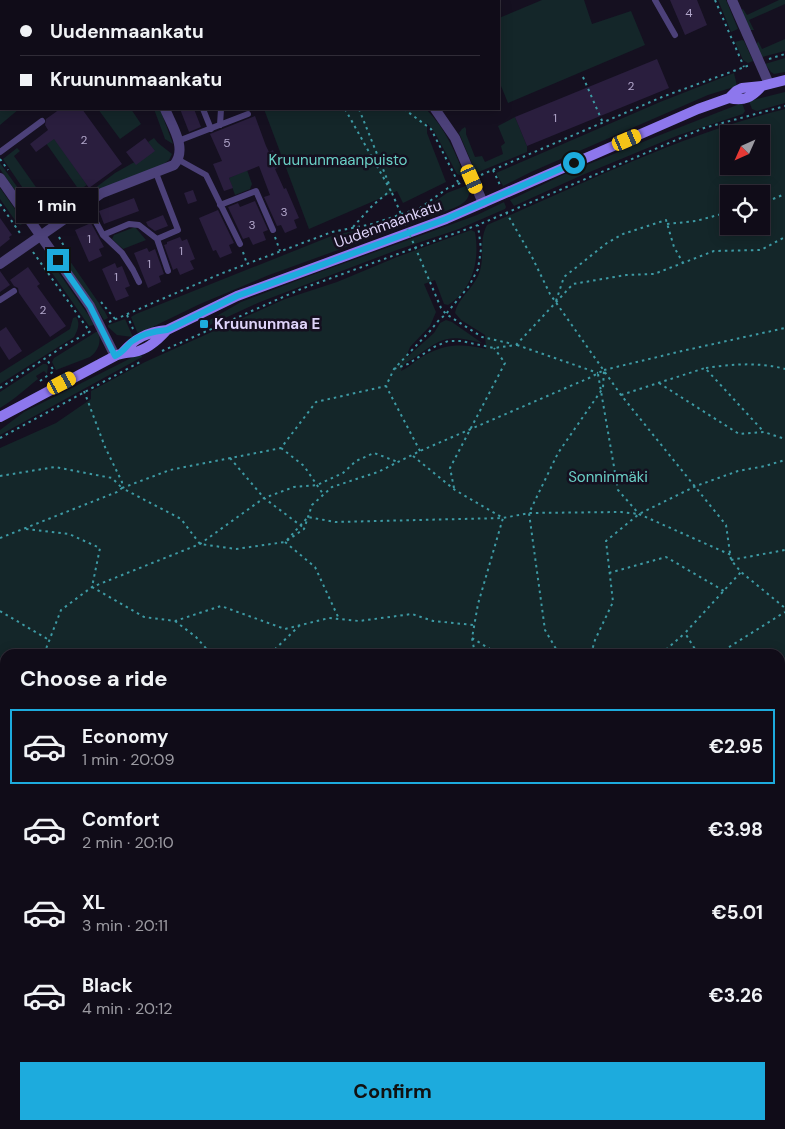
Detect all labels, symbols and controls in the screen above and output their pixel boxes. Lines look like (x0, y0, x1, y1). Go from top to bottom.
house number: 4 (685, 5, 693, 21)
text: Uudenmaankatu (50, 19, 204, 44)
text: Kruununmaankatu (50, 67, 222, 92)
house number: 2 (628, 78, 635, 94)
house number: 1 (553, 110, 557, 126)
north arrow (720, 125, 770, 175)
map controls (720, 125, 770, 235)
car (610, 127, 643, 153)
house number: 2 (81, 132, 88, 148)
house number: 5 (223, 135, 231, 151)
park label: Kruununmaanpuisto (269, 150, 408, 170)
route start (563, 152, 585, 174)
car (459, 162, 484, 196)
button: locate (720, 185, 770, 235)
callout: 1 min (17, 188, 99, 222)
text: 1 min (38, 195, 76, 216)
street label: Uudenmaankatu (331, 195, 445, 253)
house number: 3 (280, 204, 288, 220)
house number: 3 (248, 217, 256, 233)
house number: 1 (87, 231, 91, 247)
house number: 1 (179, 243, 183, 259)
route end (47, 249, 69, 271)
house number: 1 (147, 256, 151, 272)
house number: 1 (114, 269, 118, 285)
house number: 2 (40, 302, 47, 318)
place label: Kruununmaa E (214, 314, 320, 334)
marker: Kruununmaa E (198, 318, 210, 330)
car (45, 369, 78, 397)
park label: Sonninmäki (568, 467, 648, 487)
text: Choose a ride (20, 664, 168, 693)
icon: car (22, 724, 67, 769)
text: Economy (82, 724, 169, 749)
text: €2.95 (709, 734, 763, 759)
text: 1 min · 20:09 (82, 749, 174, 770)
icon: car (22, 807, 67, 852)
text: Comfort (82, 807, 160, 832)
text: €3.98 (708, 817, 763, 842)
text: 2 min · 20:10 (82, 832, 174, 853)
icon: car (22, 890, 67, 935)
text: XL (82, 890, 105, 915)
text: €5.01 (712, 900, 763, 925)
text: 3 min · 20:11 (82, 915, 168, 936)
icon: car (22, 973, 67, 1018)
text: Black (82, 973, 133, 998)
text: €3.26 (709, 983, 763, 1008)
text: 4 min · 20:12 (82, 998, 172, 1019)
button: Confirm (20, 1062, 765, 1120)

